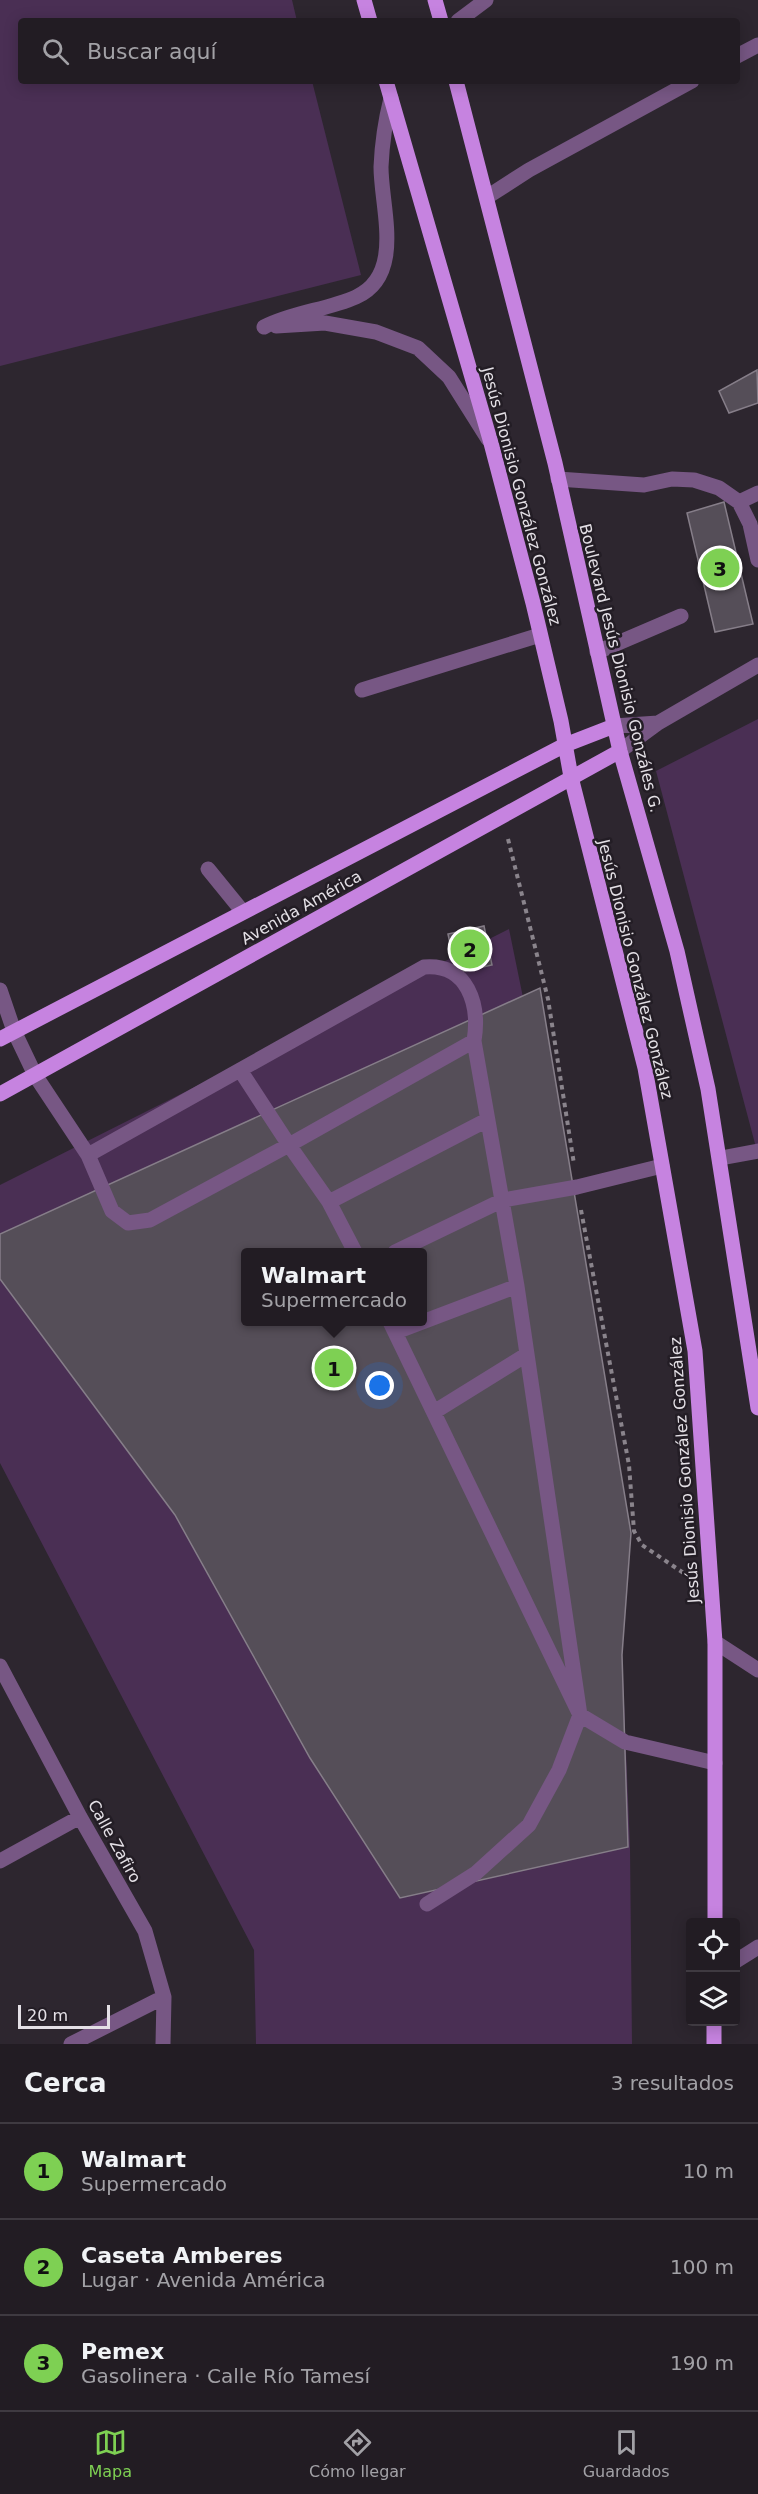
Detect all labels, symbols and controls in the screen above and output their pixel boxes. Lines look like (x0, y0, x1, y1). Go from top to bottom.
search box (18, 18, 740, 84)
icon: search (39, 35, 72, 68)
text: Buscar aquí (87, 39, 217, 64)
street label: Jesús Dionisio González González (478, 364, 565, 627)
street label: Boulevard Jesús Dionisio Gonzáles G. (575, 522, 666, 815)
pin: 3 (700, 546, 740, 590)
street label: Jesús Dionisio González González (594, 836, 677, 1101)
street label: Avenida América (238, 866, 365, 948)
pin: 2 (450, 926, 490, 972)
popup (241, 1248, 427, 1326)
text: Walmart (261, 1263, 366, 1288)
text: Supermercado (261, 1288, 407, 1312)
street label: Jesús Dionisio González González (666, 1336, 703, 1605)
pin: 1 (314, 1346, 354, 1390)
your location (365, 1371, 394, 1400)
street label: Calle Zafiro (84, 1797, 145, 1886)
map controls (686, 1918, 740, 2026)
button: locate (686, 1918, 740, 1972)
button: layers (686, 1972, 740, 2026)
scale bar (18, 2002, 110, 2030)
text: 20 m (27, 2006, 68, 2025)
text: Cerca (24, 2068, 107, 2098)
text: 3 resultados (611, 2071, 734, 2095)
text: Walmart (81, 2147, 186, 2172)
text: 1 (37, 2159, 50, 2183)
text: 10 m (683, 2159, 734, 2183)
text: Supermercado (81, 2172, 227, 2196)
text: Caseta Amberes (81, 2243, 283, 2268)
text: 2 (37, 2255, 50, 2279)
text: 100 m (670, 2255, 734, 2279)
text: Lugar · Avenida América (81, 2268, 325, 2292)
text: Pemex (81, 2339, 164, 2364)
text: 3 (37, 2351, 50, 2375)
text: 190 m (670, 2351, 734, 2375)
text: Gasolinera · Calle Río Tamesí (81, 2364, 370, 2388)
tab: Mapa (88, 2426, 132, 2481)
tab: Cómo llegar (309, 2426, 406, 2481)
tab: Guardados (583, 2426, 670, 2481)

